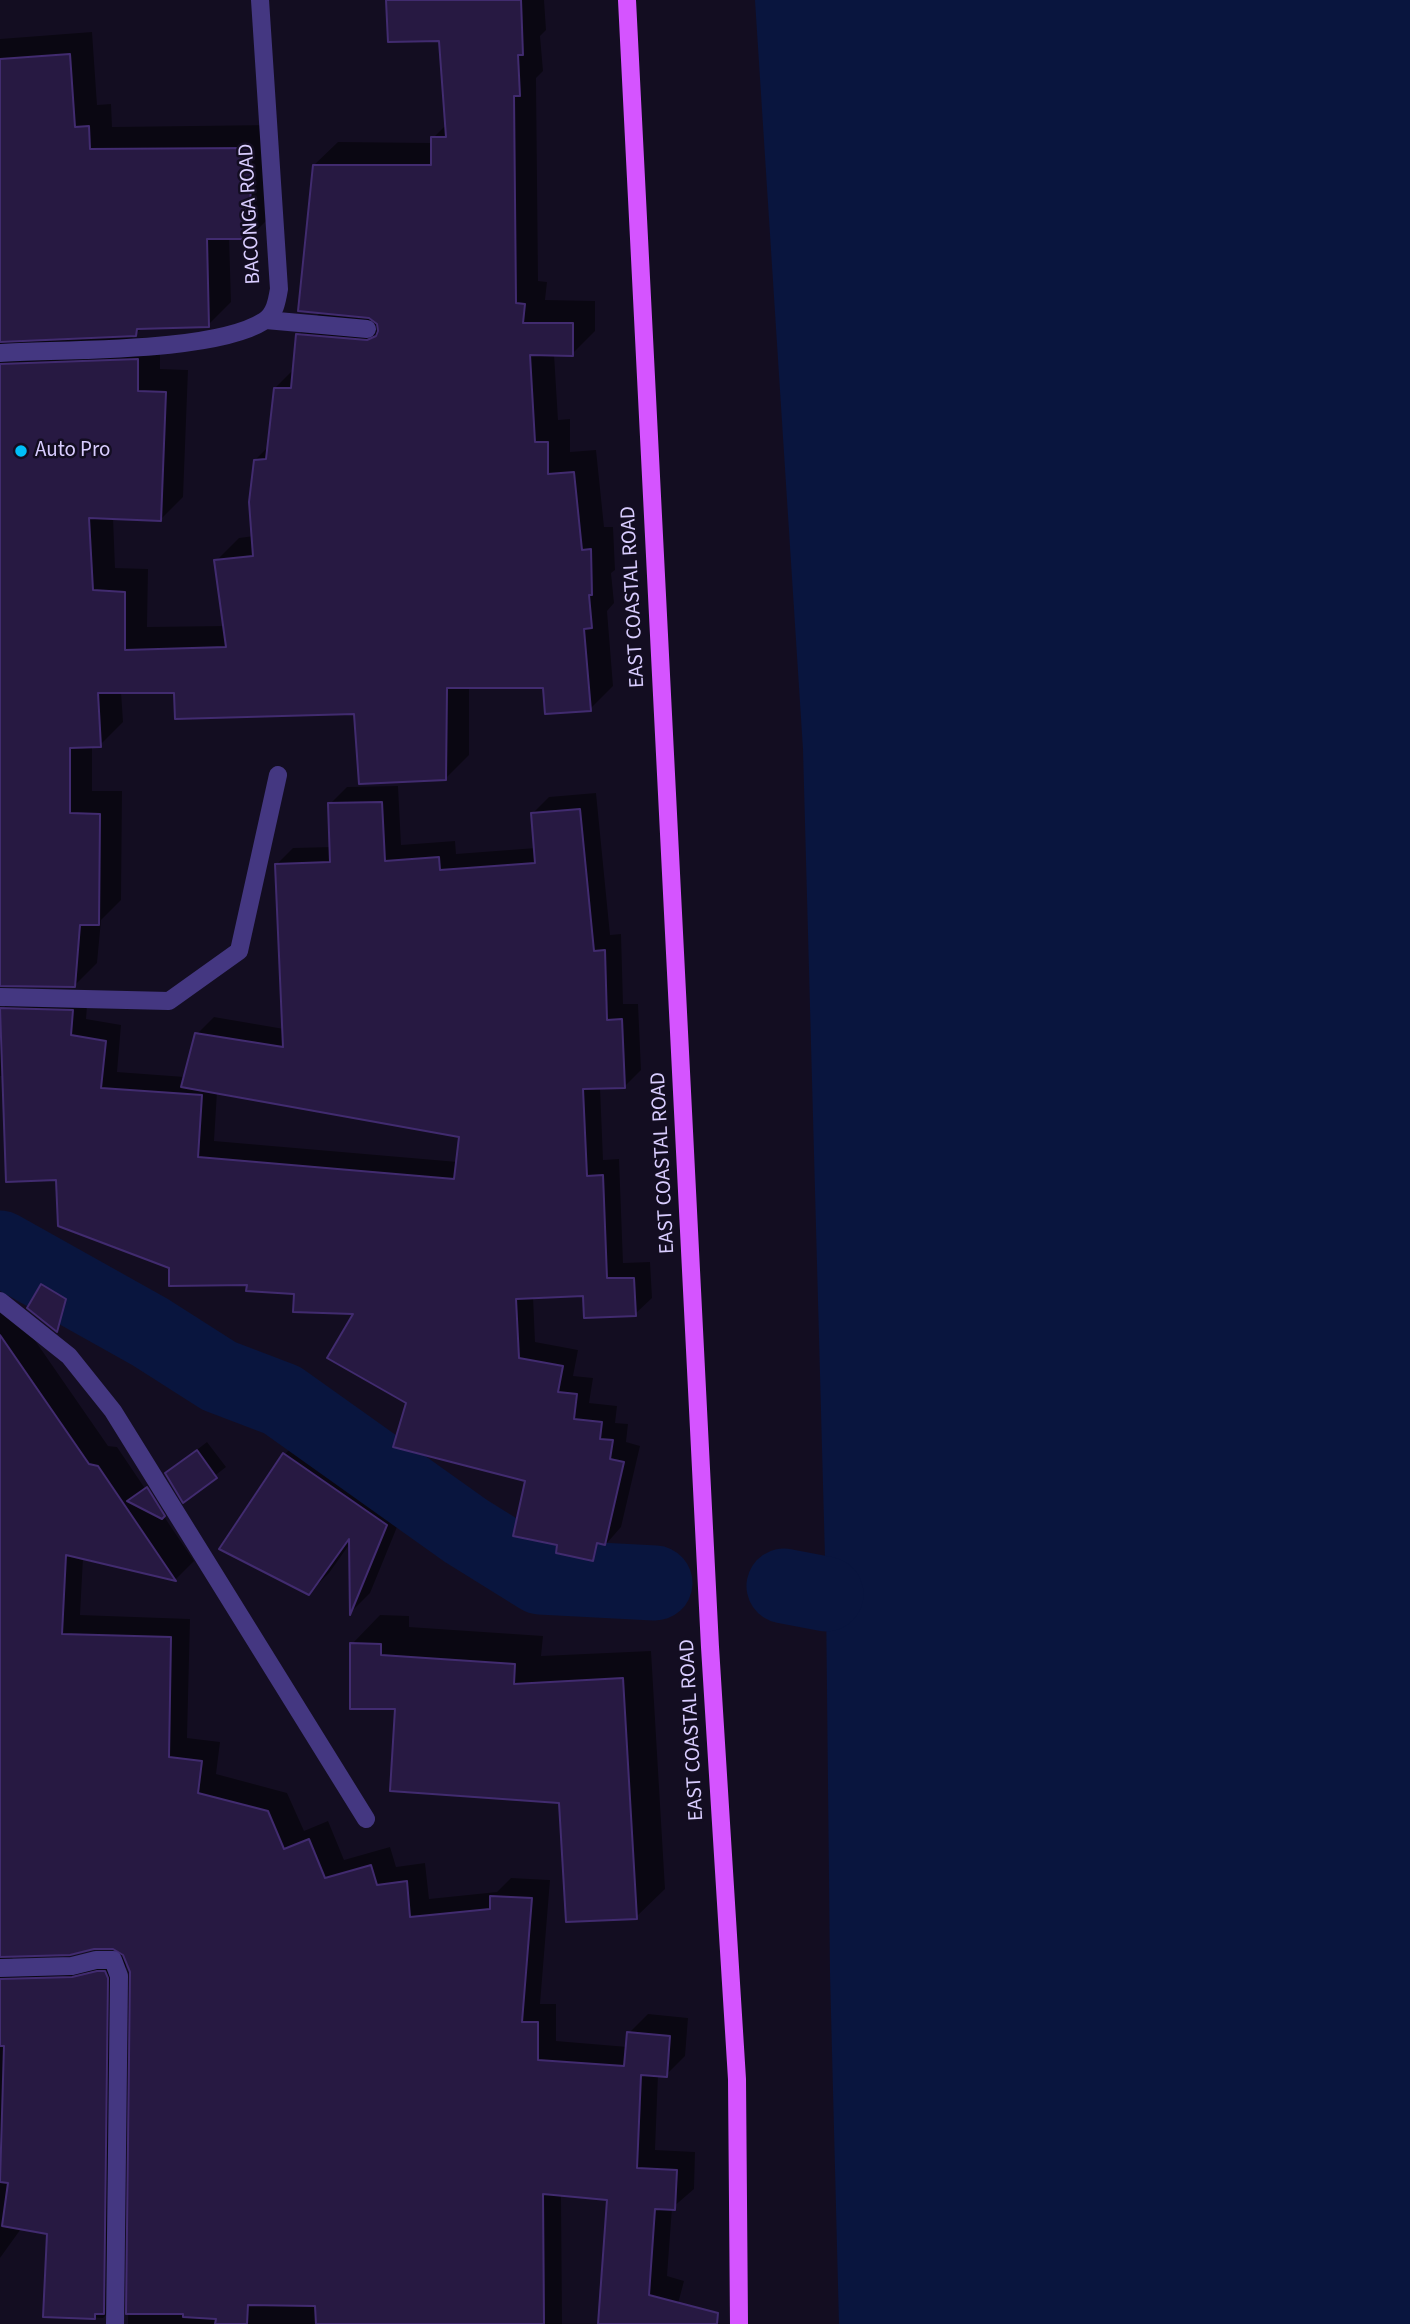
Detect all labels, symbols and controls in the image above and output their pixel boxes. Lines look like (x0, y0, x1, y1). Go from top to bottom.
street label: BACONGA ROAD (235, 143, 267, 285)
place label: Auto Pro (35, 438, 110, 464)
marker: Auto Pro (13, 443, 29, 459)
street label: EAST COASTAL ROAD (617, 505, 651, 689)
street label: EAST COASTAL ROAD (647, 1071, 681, 1255)
street label: EAST COASTAL ROAD (676, 1638, 710, 1822)

